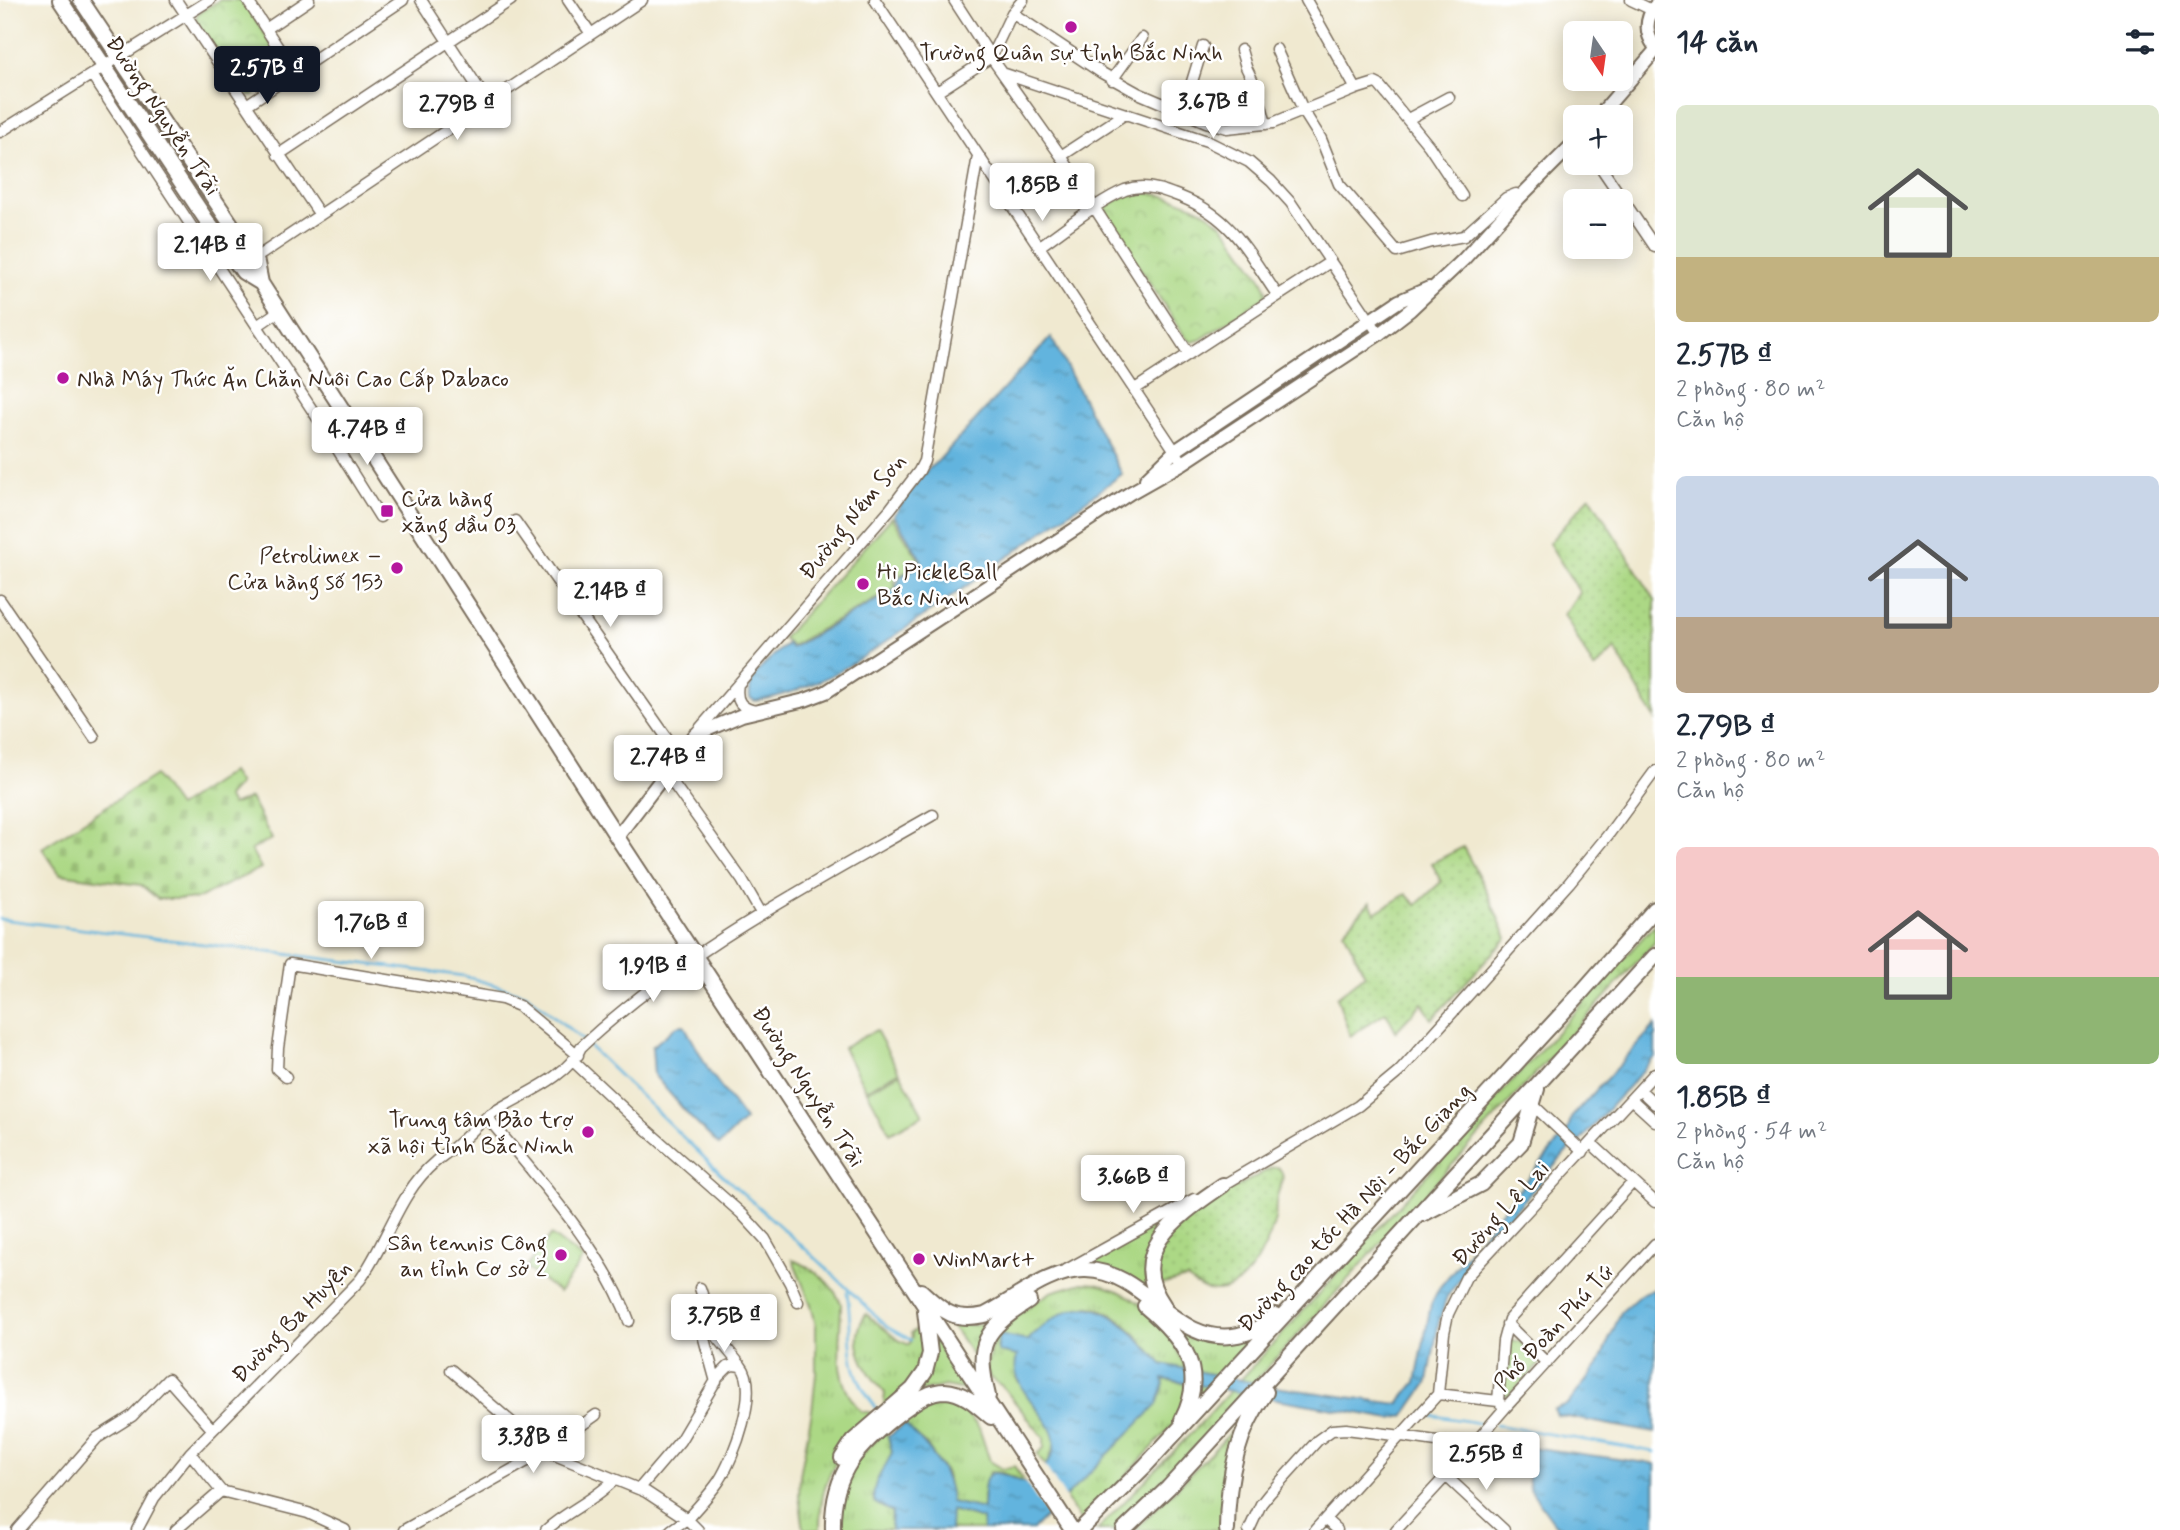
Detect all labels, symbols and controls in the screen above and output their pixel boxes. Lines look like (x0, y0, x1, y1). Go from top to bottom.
marker: Trường Quân sự tỉnh Bắc Ninh (1063, 19, 1079, 35)
north arrow (1563, 21, 1633, 91)
map controls (1563, 21, 1633, 259)
text: 14 căn (1676, 23, 1758, 62)
icon: filters (2121, 23, 2159, 61)
street label: Đường Nguyễn Trãi (96, 30, 227, 203)
place label: Trường Quân sự tỉnh Bắc Ninh (919, 39, 1223, 71)
pin: 2.57B ₫ (202, 46, 332, 106)
text: 2.57B ₫ (230, 54, 304, 84)
pin: 3.67B ₫ (1148, 80, 1278, 140)
pin: 2.79B ₫ (392, 82, 522, 142)
text: 3.67B ₫ (1177, 88, 1249, 118)
text: 2.79B ₫ (419, 90, 495, 120)
button: + (1563, 105, 1633, 175)
icon: home (1855, 150, 1981, 276)
pin: 1.85B ₫ (977, 164, 1107, 223)
text: 1.85B ₫ (1006, 171, 1078, 201)
button: − (1563, 189, 1633, 259)
pin: 2.14B ₫ (145, 224, 275, 283)
text: 2.14B ₫ (174, 231, 246, 261)
text: 2.57B ₫ (1676, 336, 1773, 375)
place label: Nhà Máy Thức Ăn Chăn Nuôi Cao Cấp Dabaco (77, 365, 509, 395)
marker: Nhà Máy Thức Ăn Chăn Nuôi Cao Cấp Dabaco (55, 370, 71, 386)
text: 2 phòng · 80 m² (1676, 375, 1825, 405)
text: Căn hộ (1676, 405, 1745, 435)
pin: 4.74B ₫ (302, 407, 432, 467)
text: 4.74B ₫ (328, 415, 406, 445)
street label: Đường Ném Sơn (793, 448, 915, 588)
place label: Cửa hàng xăng dầu 03 (401, 485, 516, 543)
marker: Cửa hàng xăng dầu 03 (379, 503, 395, 519)
icon: home (1855, 521, 1981, 647)
place label: Petrolimex – Cửa hàng số 153 (227, 542, 383, 600)
place label: Hi PickleBall Bắc Ninh (877, 558, 997, 614)
marker: Petrolimex – Cửa hàng số 153 (389, 560, 405, 576)
pin: 2.14B ₫ (545, 570, 675, 629)
marker: Hi PickleBall Bắc Ninh (855, 576, 871, 592)
text: 2.14B ₫ (574, 577, 646, 607)
text: 2.79B ₫ (1676, 707, 1776, 746)
pin: 2.74B ₫ (603, 736, 733, 795)
text: 2.74B ₫ (630, 743, 706, 773)
text: 2 phòng · 80 m² (1676, 746, 1825, 776)
text: Căn hộ (1676, 776, 1745, 806)
icon: home (1855, 892, 1981, 1018)
pin: 1.76B ₫ (306, 902, 436, 961)
text: 1.76B ₫ (334, 909, 408, 939)
pin: 1.91B ₫ (588, 944, 718, 1004)
text: 1.91B ₫ (619, 952, 687, 982)
street label: Đường Nguyễn Trãi (742, 1001, 871, 1174)
street label: Đường cao tốc Hà Nội - Bắc Giang (1232, 1077, 1480, 1341)
text: 1.85B ₫ (1676, 1078, 1771, 1117)
place label: Trung tâm Bảo trợ xã hội tỉnh Bắc Ninh (367, 1106, 574, 1162)
text: 2 phòng · 54 m² (1676, 1117, 1827, 1147)
marker: Trung tâm Bảo trợ xã hội tỉnh Bắc Ninh (580, 1124, 596, 1140)
text: Căn hộ (1676, 1147, 1745, 1177)
street label: Đường Lê Lai (1446, 1155, 1558, 1275)
pin: 3.66B ₫ (1068, 1156, 1198, 1215)
text: 3.66B ₫ (1097, 1163, 1169, 1193)
place label: Sân tennis Công an tỉnh Cơ sở 2 (387, 1229, 547, 1285)
place label: WinMart+ (933, 1246, 1036, 1276)
marker: Sân tennis Công an tỉnh Cơ sở 2 (553, 1247, 569, 1263)
marker: WinMart+ (911, 1251, 927, 1267)
street label: Đường Ba Huyện (226, 1254, 360, 1392)
street label: Phố Đoàn Phú Tứ (1488, 1258, 1621, 1399)
pin: 3.75B ₫ (659, 1294, 789, 1354)
text: 3.75B ₫ (687, 1302, 761, 1332)
pin: 3.38B ₫ (468, 1416, 598, 1475)
text: 3.38B ₫ (498, 1423, 568, 1453)
pin: 2.55B ₫ (1421, 1432, 1551, 1492)
text: 2.55B ₫ (1449, 1440, 1523, 1470)

